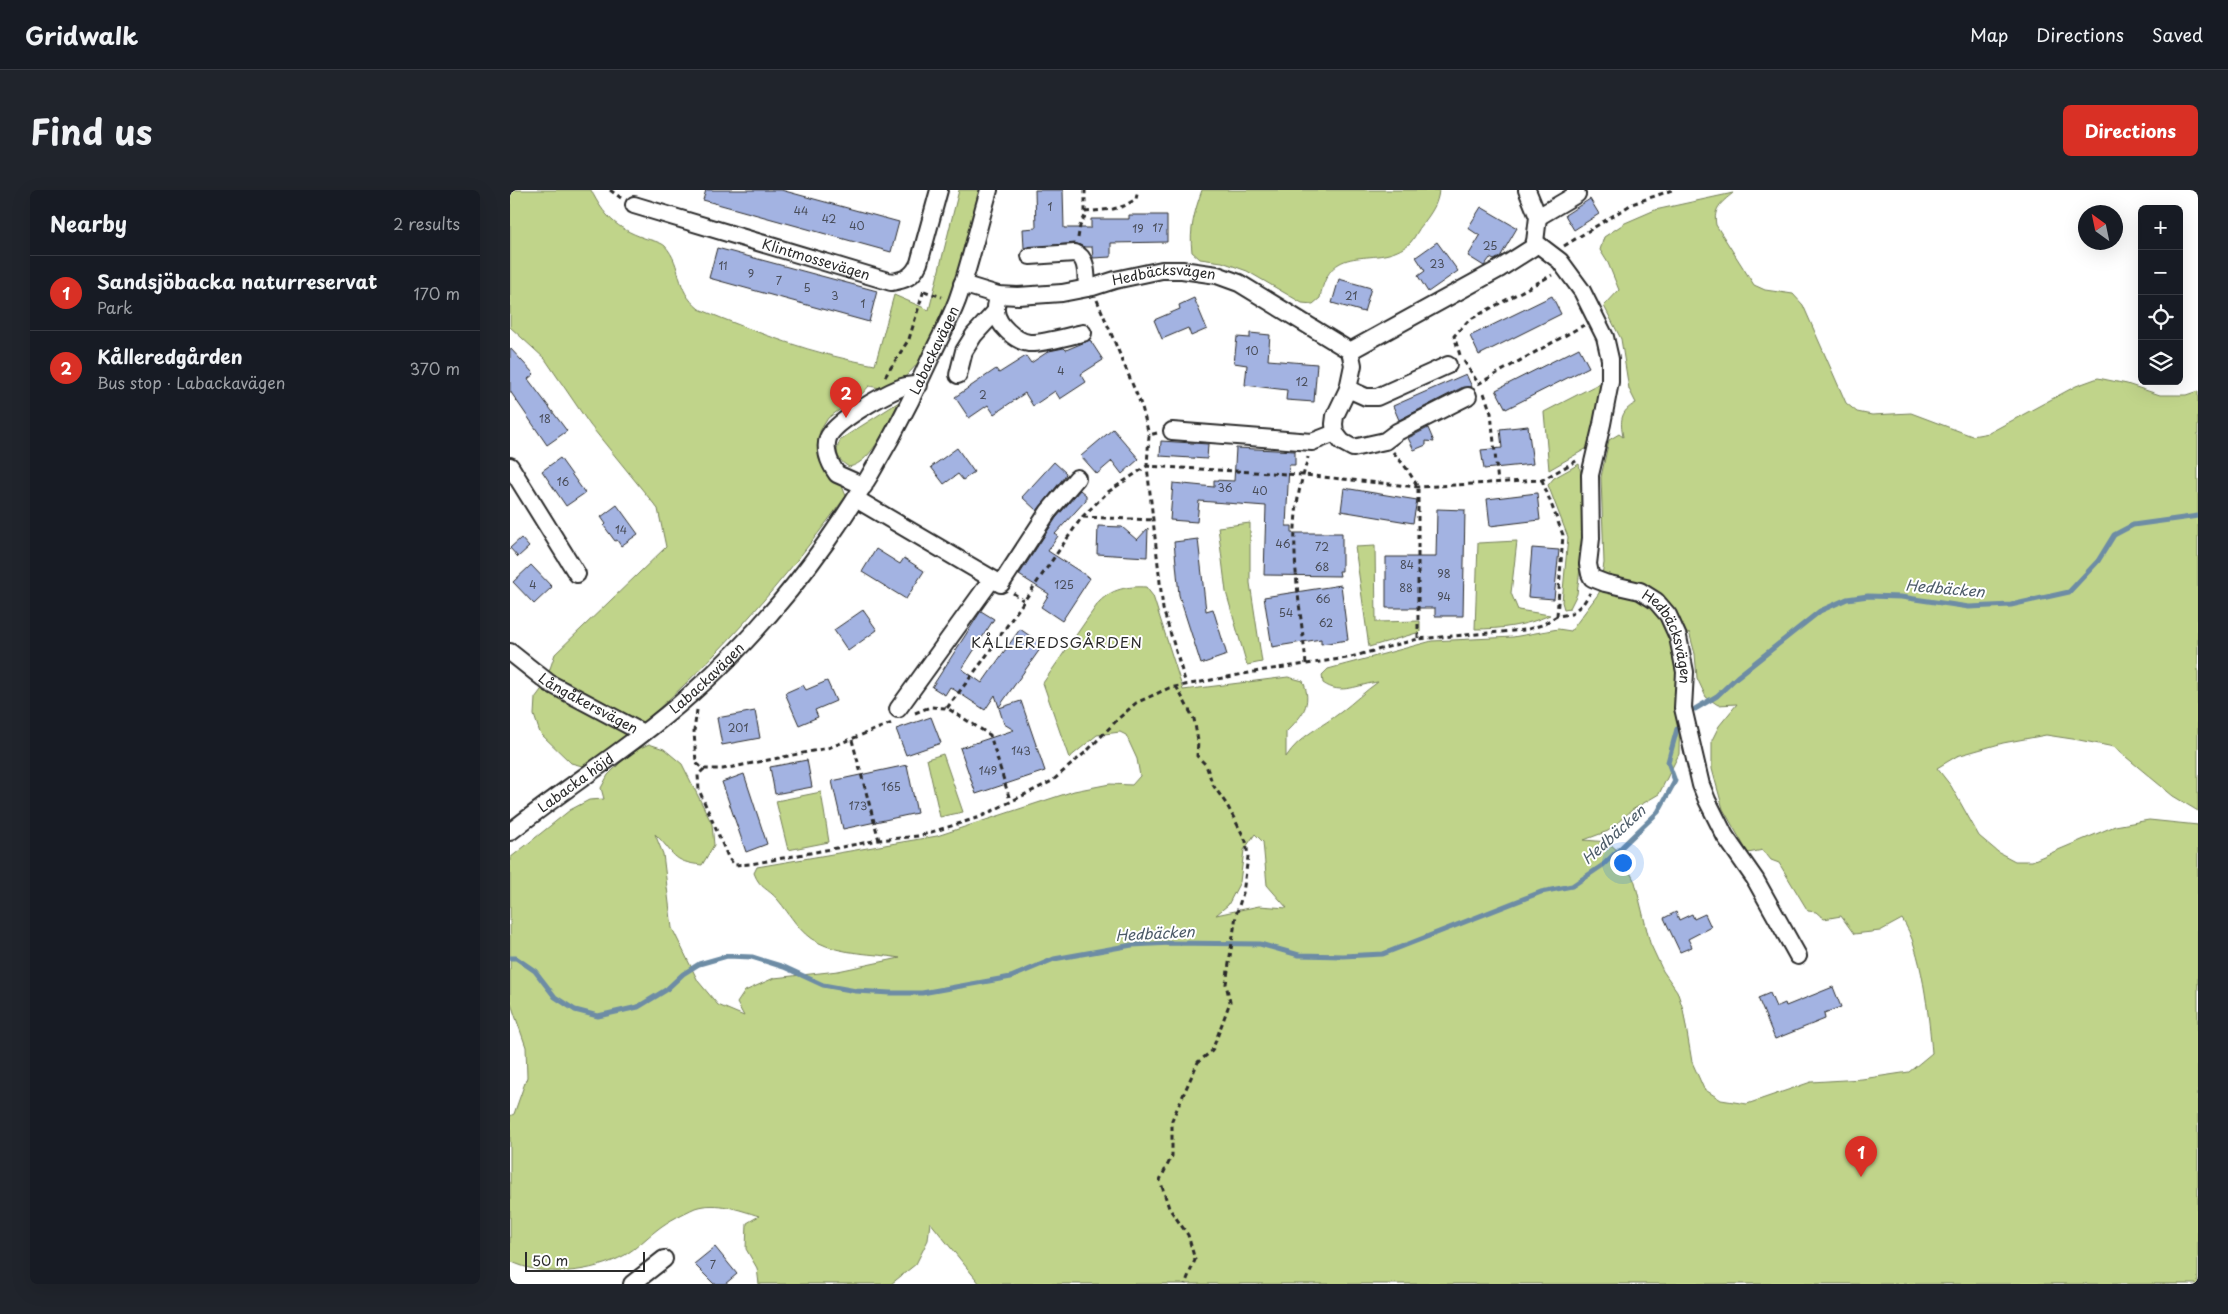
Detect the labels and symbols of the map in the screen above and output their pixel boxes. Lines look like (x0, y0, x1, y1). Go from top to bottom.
house number: 1 (1048, 198, 1053, 215)
house number: 44 (794, 202, 808, 219)
north arrow (2078, 205, 2123, 250)
house number: 42 (822, 210, 837, 227)
house number: 40 (849, 217, 865, 234)
house number: 17 (1153, 219, 1164, 236)
house number: 19 (1132, 220, 1144, 237)
street label: Klintmossevägen (759, 233, 873, 285)
house number: 25 (1483, 237, 1497, 254)
house number: 23 (1430, 255, 1444, 272)
house number: 11 (718, 257, 728, 274)
street label: Hedbäcksvägen (1110, 259, 1217, 290)
house number: 9 (748, 265, 754, 282)
house number: 7 (776, 272, 782, 289)
house number: 5 (803, 279, 811, 296)
house number: 3 (831, 287, 839, 304)
house number: 21 (1345, 287, 1357, 304)
house number: 1 (861, 295, 866, 312)
street label: Labackavägen (904, 303, 964, 398)
house number: 10 (1246, 342, 1258, 359)
house number: 4 (1057, 362, 1065, 379)
house number: 12 (1296, 373, 1309, 390)
pin: 2 (830, 377, 862, 418)
house number: 2 (979, 386, 987, 403)
house number: 18 (539, 410, 551, 427)
house number: 16 (557, 473, 570, 490)
house number: 36 (1218, 479, 1233, 496)
house number: 40 (1252, 482, 1268, 499)
house number: 14 (615, 521, 627, 538)
house number: 46 (1276, 535, 1291, 552)
house number: 72 (1315, 538, 1329, 555)
house number: 84 (1400, 556, 1414, 573)
house number: 68 (1315, 558, 1329, 575)
house number: 98 (1437, 565, 1451, 582)
water label: Hedbäcken (1905, 573, 1987, 603)
house number: 4 (529, 576, 537, 593)
house number: 125 (1054, 576, 1074, 593)
house number: 88 (1399, 579, 1413, 596)
street label: Hedbäcksvägen (1638, 584, 1696, 684)
house number: 94 (1437, 588, 1451, 605)
house number: 66 (1315, 590, 1331, 607)
house number: 54 (1279, 604, 1293, 621)
house number: 62 (1319, 614, 1333, 631)
district label: KÅLLEREDSGÅRDEN (971, 630, 1143, 653)
street label: Labackavägen (665, 638, 749, 718)
street label: Långåkersvägen (534, 668, 642, 739)
house number: 201 (728, 719, 748, 736)
house number: 143 (1011, 742, 1031, 759)
street label: Labacka höjd (533, 748, 618, 817)
house number: 149 (979, 762, 997, 779)
house number: 165 (881, 778, 901, 795)
house number: 173 (849, 797, 867, 814)
water label: Hedbäcken (1576, 798, 1651, 869)
your location (1610, 850, 1636, 876)
water label: Hedbäcken (1115, 919, 1196, 946)
pin: 1 (1845, 1136, 1877, 1177)
scale bar (525, 1249, 645, 1272)
house number: 7 (710, 1256, 716, 1273)

